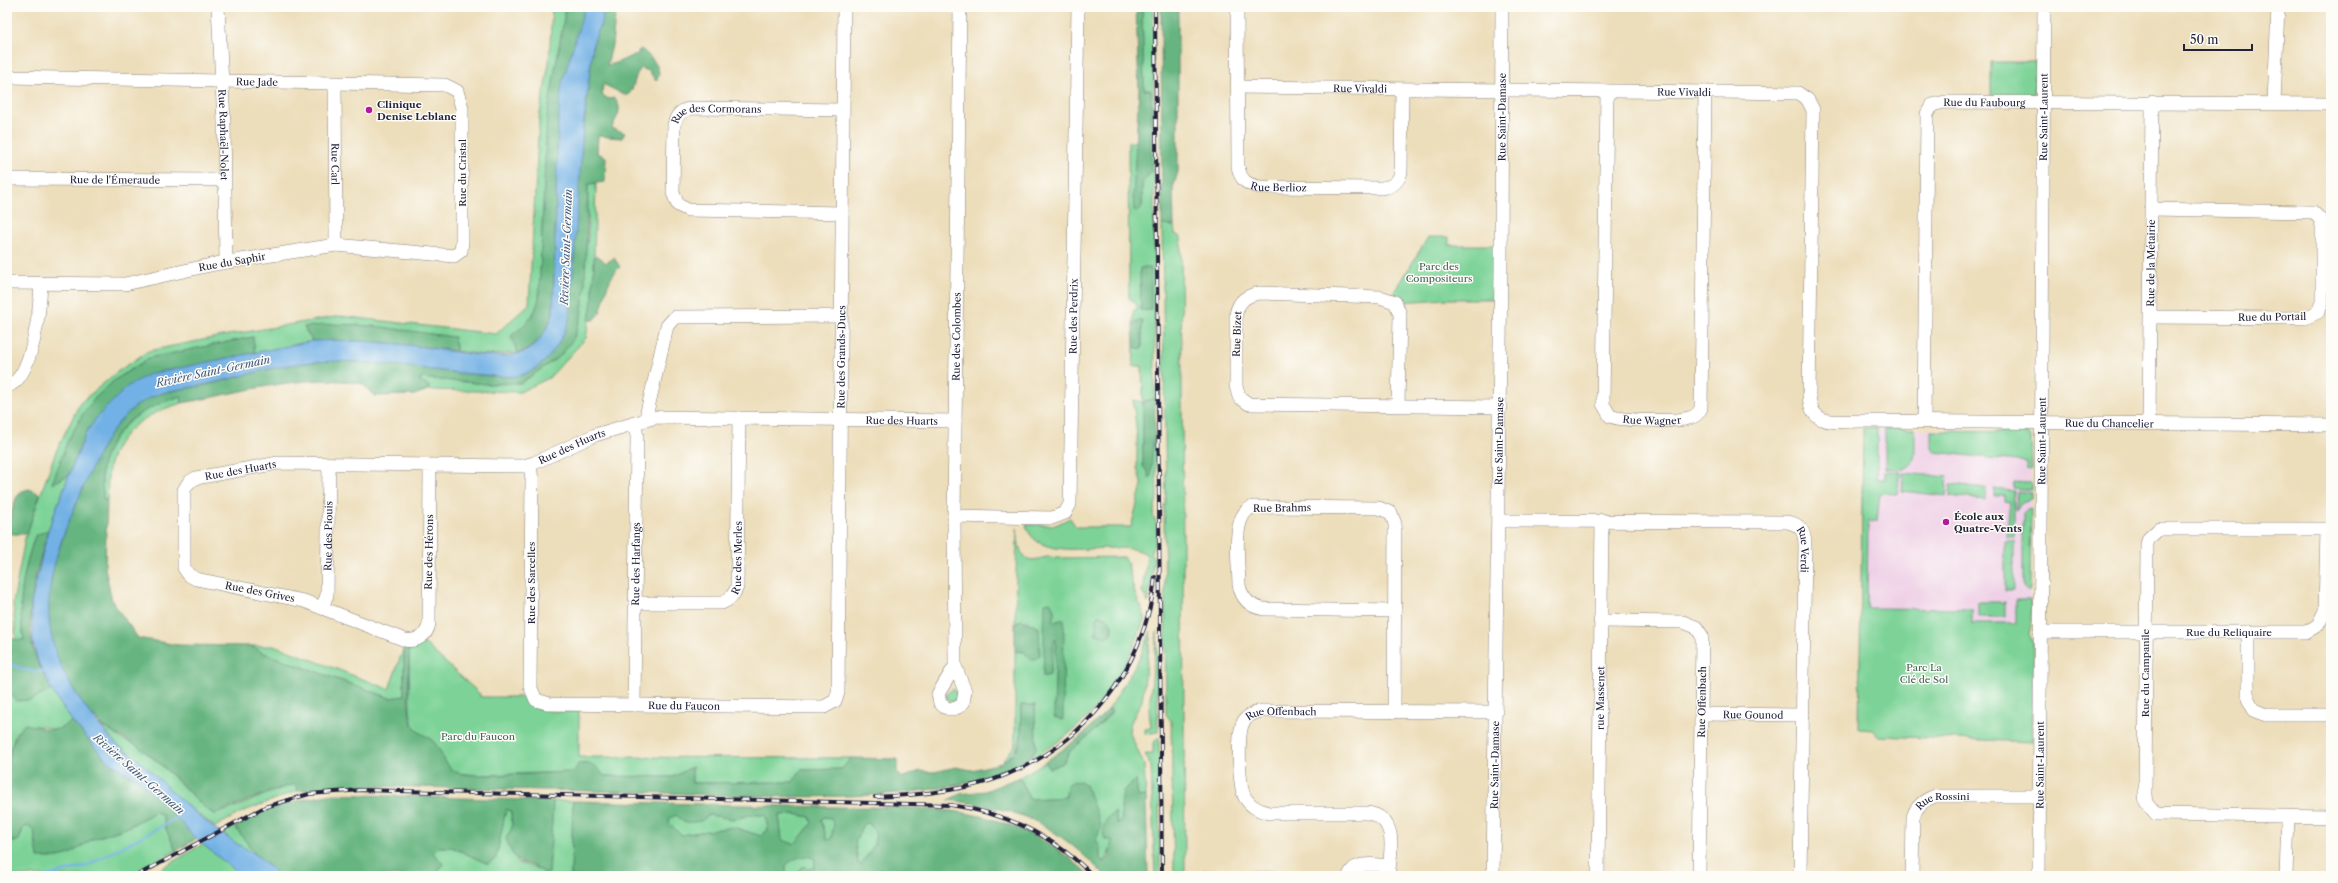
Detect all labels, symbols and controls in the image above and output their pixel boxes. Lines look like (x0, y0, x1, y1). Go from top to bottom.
scale bar (2184, 26, 2252, 52)
text: 50 m (2190, 32, 2219, 47)
street label: Rue Saint-Damase (1495, 72, 1508, 161)
street label: Rue Saint-Laurent (2037, 73, 2050, 161)
street label: Rue Jade (236, 75, 279, 88)
street label: Rue Vivaldi (1333, 82, 1387, 95)
street label: Rue Vivaldi (1657, 85, 1711, 99)
street label: Rue Raphaël-Nolet (216, 89, 231, 181)
street label: Rue du Faubourg (1943, 95, 2026, 109)
place label: Clinique Denise Leblanc (377, 98, 457, 123)
street label: Rue des Cormorans (668, 101, 761, 126)
marker: Clinique Denise Leblanc (364, 105, 374, 115)
street label: Rue du Cristal (456, 139, 469, 207)
street label: Rue Carl (329, 143, 342, 185)
street label: Rue de l'Émeraude (70, 173, 161, 186)
street label: Rue Berlioz (1249, 179, 1307, 194)
water label: Rivière Saint-Germain (557, 188, 575, 306)
street label: Rue de la Métairie (2144, 219, 2157, 307)
street label: Rue du Saphir (198, 250, 267, 274)
park label: Parc des Compositeurs (1406, 260, 1472, 285)
street label: Rue des Perdrix (1066, 278, 1080, 354)
street label: Rue des Colombes (949, 292, 963, 381)
street label: Rue des Grands-Ducs (834, 305, 848, 409)
street label: Rue Bizet (1230, 310, 1244, 357)
street label: Rue du Portail (2238, 310, 2306, 324)
water label: Rivière Saint-Germain (154, 352, 272, 390)
street label: Rue Saint-Damase (1492, 396, 1506, 485)
street label: Rue Saint-Laurent (2035, 397, 2048, 485)
street label: Rue Wagner (1622, 412, 1682, 427)
street label: Rue des Huarts (865, 413, 938, 427)
street label: Rue du Chancelier (2065, 416, 2155, 430)
street label: Rue des Huarts (536, 426, 607, 467)
street label: Rue des Huarts (204, 457, 277, 483)
street label: Rue des Piouis (321, 501, 335, 571)
street label: Rue Brahms (1253, 501, 1311, 515)
place label: École aux Quatre-Vents (1954, 510, 2022, 535)
street label: Rue des Hérons (422, 514, 436, 590)
marker: École aux Quatre-Vents (1941, 517, 1951, 527)
street label: Rue des Merles (728, 521, 744, 597)
street label: Rue des Harfangs (629, 522, 643, 606)
street label: Rue Verdi (1794, 524, 1812, 573)
street label: Rue des Sarcelles (525, 542, 538, 624)
street label: Rue des Grives (224, 579, 296, 605)
street label: Rue du Reliquaire (2186, 626, 2272, 639)
street label: Rue du Campanile (2139, 628, 2152, 717)
park label: Parc La Clé de Sol (1900, 661, 1948, 686)
street label: Rue Offenbach (1695, 665, 1709, 738)
street label: rue Massenet (1593, 666, 1607, 730)
street label: Rue du Faucon (648, 699, 721, 712)
street label: Rue Offenbach (1243, 704, 1317, 723)
street label: Rue Gounod (1723, 708, 1783, 721)
street label: Rue Saint-Damase (1487, 720, 1502, 809)
street label: Rue Saint-Laurent (2033, 721, 2046, 809)
water label: Rivière Saint-Germain (90, 730, 188, 818)
park label: Parc du Faucon (441, 730, 516, 743)
street label: Rue Rossini (1912, 790, 1969, 812)

